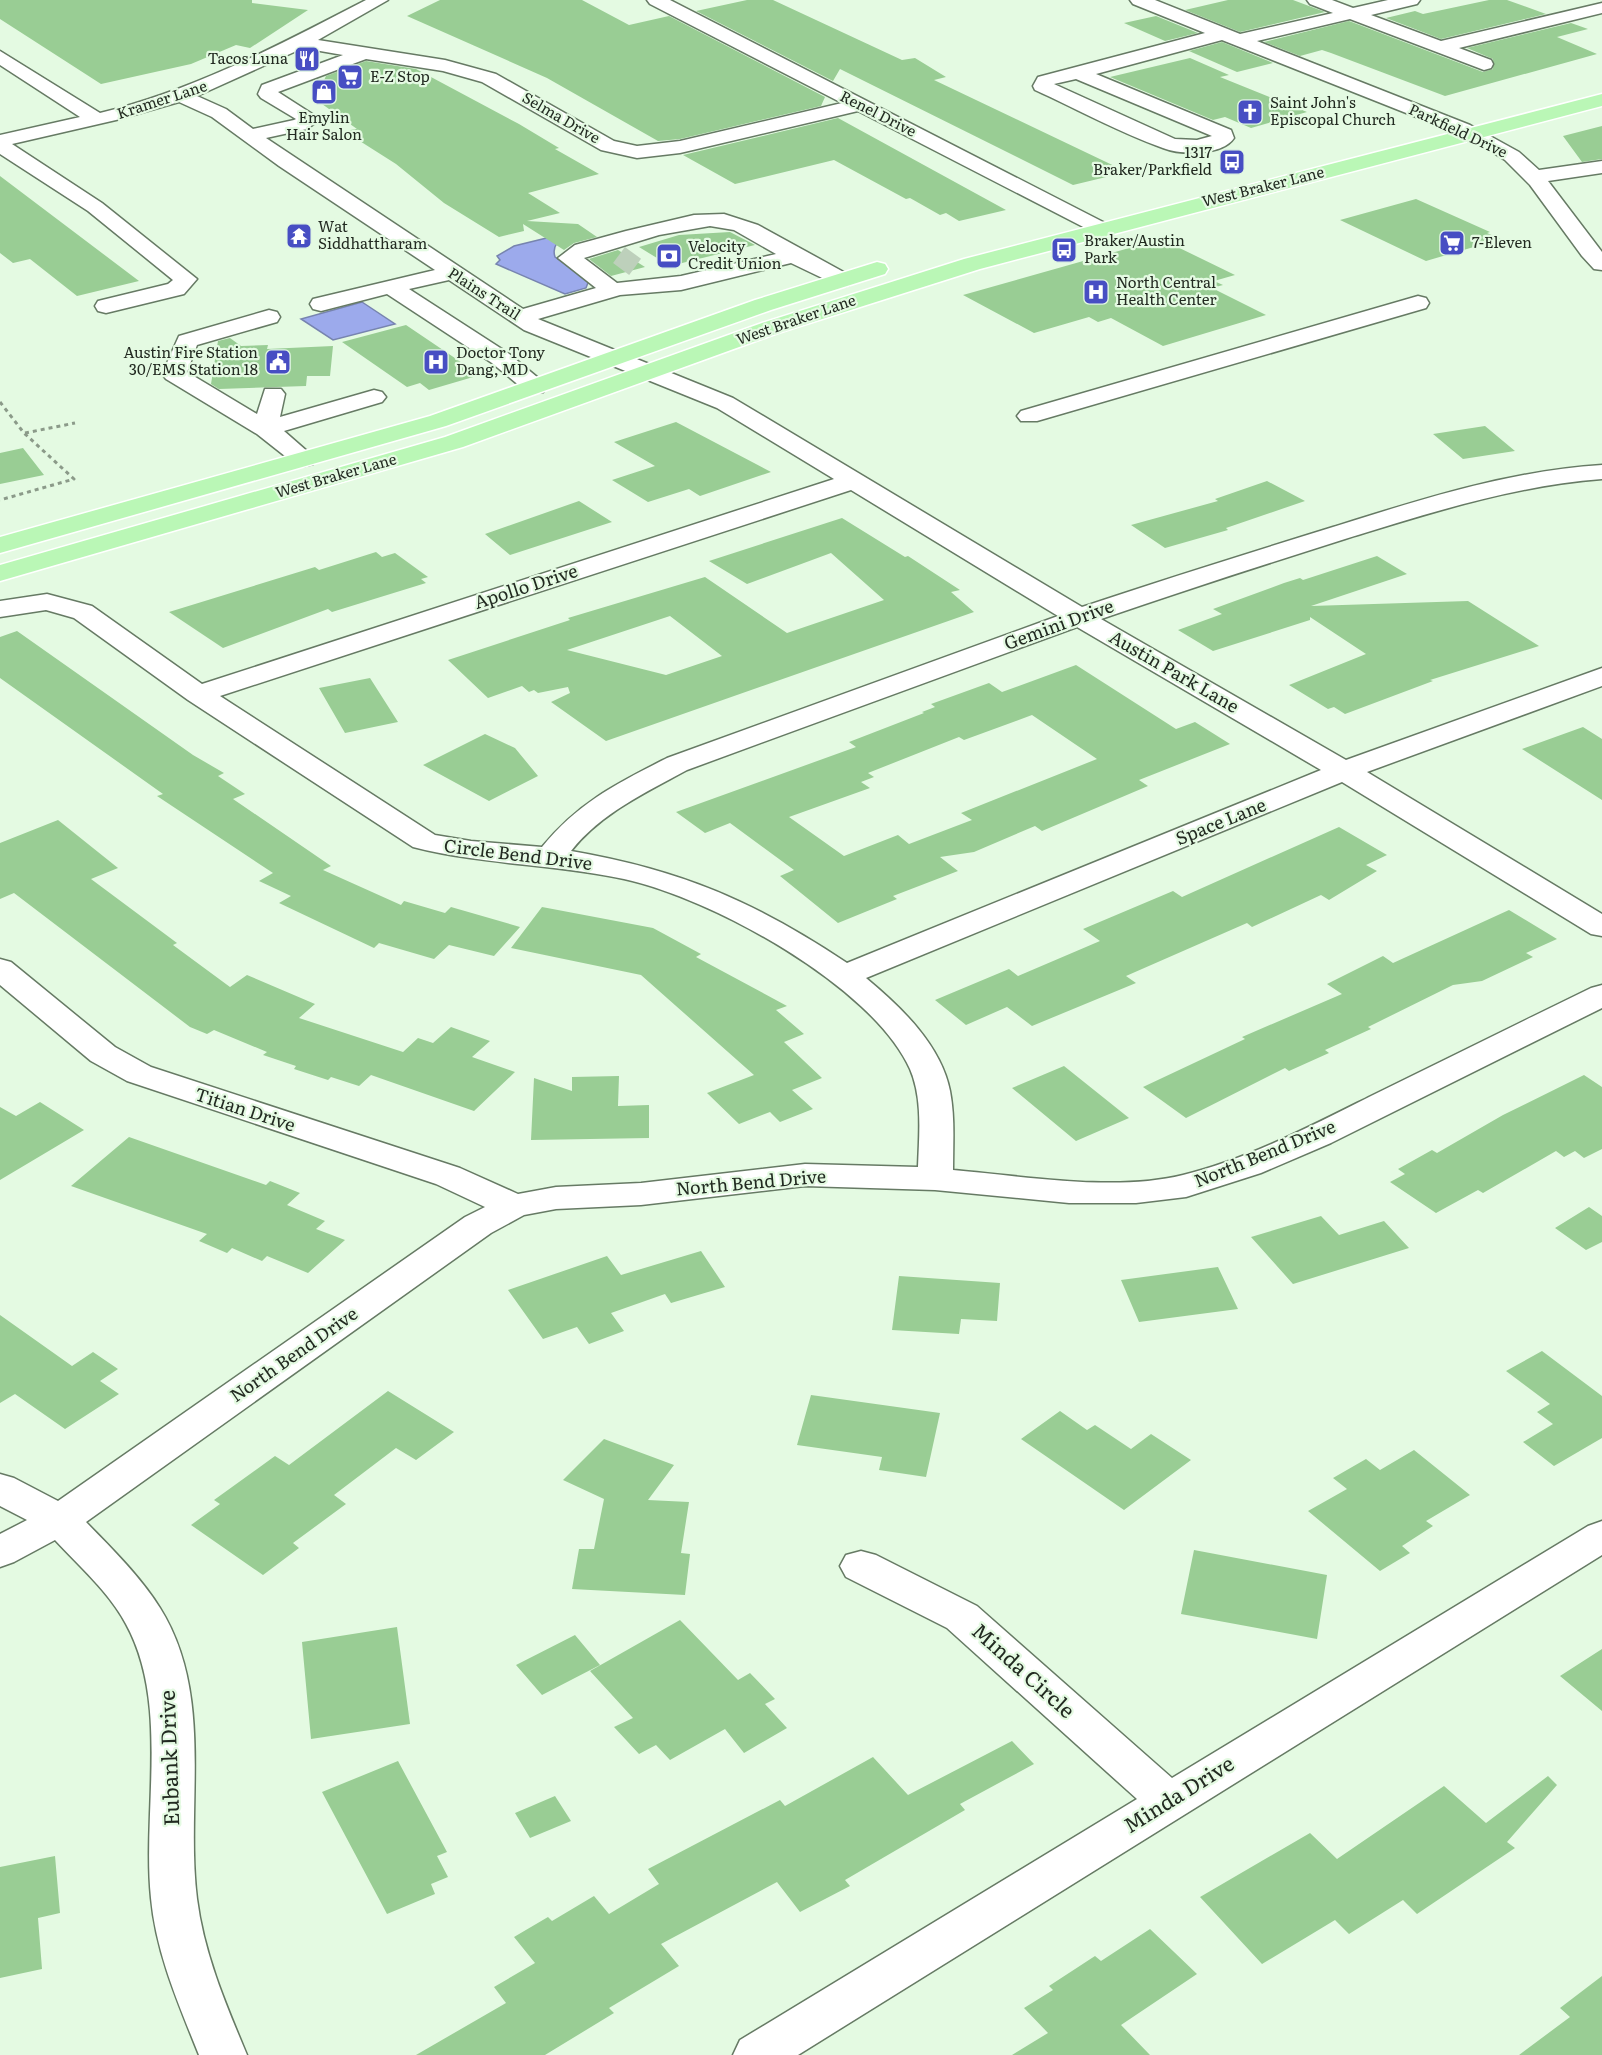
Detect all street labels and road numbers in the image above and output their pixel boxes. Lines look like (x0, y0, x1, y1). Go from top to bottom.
street label: Kramer Lane (113, 73, 210, 124)
street label: Renel Drive (837, 84, 921, 142)
street label: Selma Drive (519, 85, 605, 148)
street label: Parkfield Drive (1405, 97, 1512, 163)
street label: West Braker Lane (1199, 159, 1326, 212)
street label: Plains Trail (444, 261, 526, 325)
street label: West Braker Lane (733, 287, 859, 350)
street label: West Braker Lane (272, 446, 399, 503)
street label: Apollo Drive (470, 556, 581, 615)
street label: Gemini Drive (1000, 591, 1117, 656)
street label: Austin Park Lane (1105, 623, 1245, 719)
street label: Space Lane (1171, 790, 1270, 851)
street label: Circle Bend Drive (442, 831, 594, 876)
street label: Titian Drive (192, 1080, 299, 1138)
street label: North Bend Drive (1190, 1112, 1339, 1193)
street label: North Bend Drive (675, 1161, 827, 1202)
street label: North Bend Drive (224, 1300, 363, 1408)
street label: Minda Circle (966, 1614, 1083, 1724)
street label: Eubank Drive (150, 1690, 185, 1827)
street label: Minda Drive (1116, 1747, 1239, 1839)

